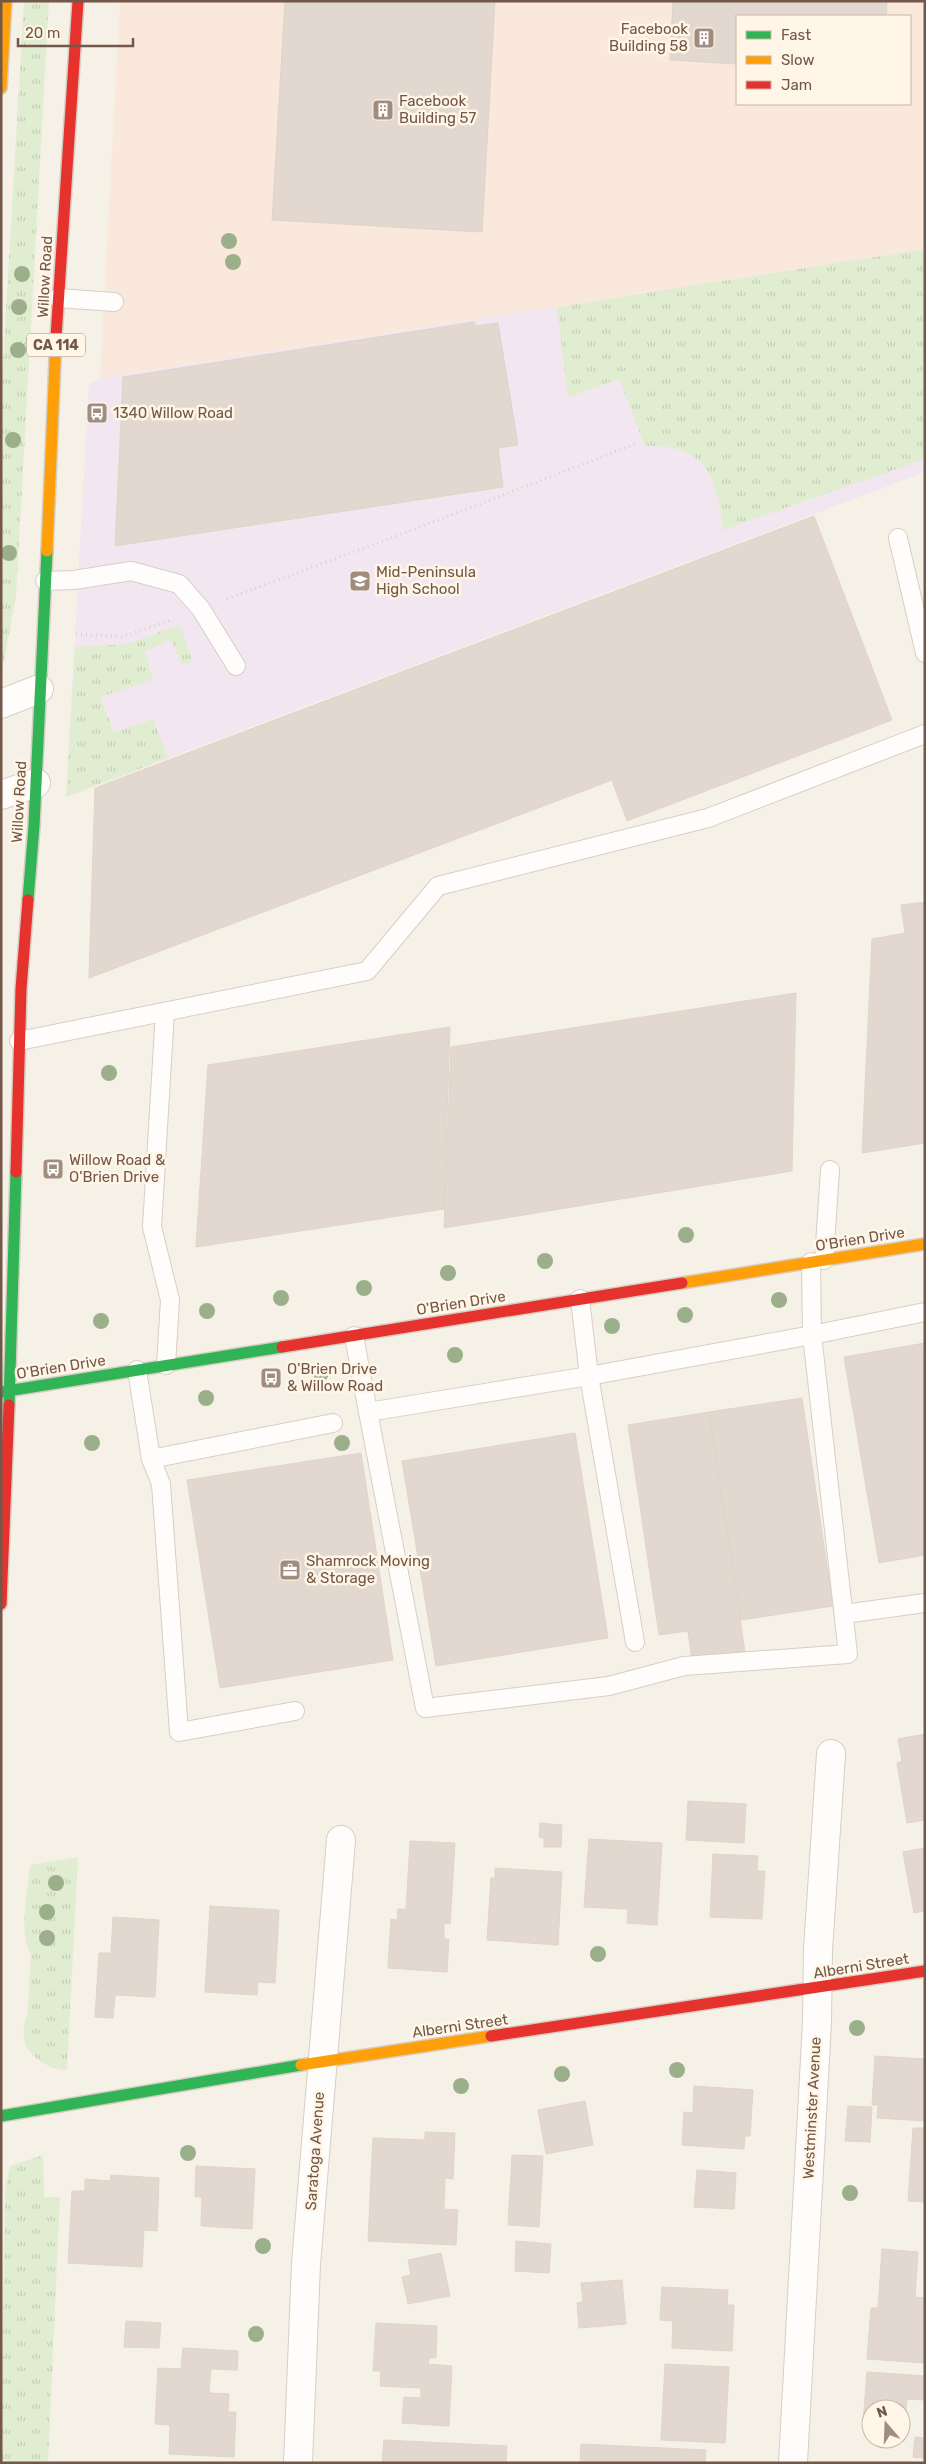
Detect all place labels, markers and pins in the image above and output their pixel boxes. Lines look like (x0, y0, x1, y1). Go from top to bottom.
place label: Facebook Building 58 (609, 20, 688, 55)
building icon: Facebook Building 58 (692, 26, 716, 50)
place label: Facebook Building 57 (399, 92, 477, 127)
building icon: Facebook Building 57 (371, 98, 395, 122)
bus stop icon: 1340 Willow Road (85, 401, 109, 425)
place label: 1340 Willow Road (113, 404, 233, 422)
place label: Mid-Peninsula High School (376, 563, 476, 598)
school or university icon: Mid-Peninsula High School (348, 569, 372, 593)
place label: Willow Road & O'Brien Drive (69, 1151, 166, 1186)
bus stop icon: Willow Road & O'Brien Drive (41, 1157, 65, 1181)
place label: O'Brien Drive & Willow Road (287, 1360, 383, 1395)
bus stop icon: O'Brien Drive & Willow Road (259, 1366, 283, 1390)
place label: Shamrock Moving & Storage (306, 1552, 430, 1587)
office icon: Shamrock Moving & Storage (278, 1558, 302, 1582)

